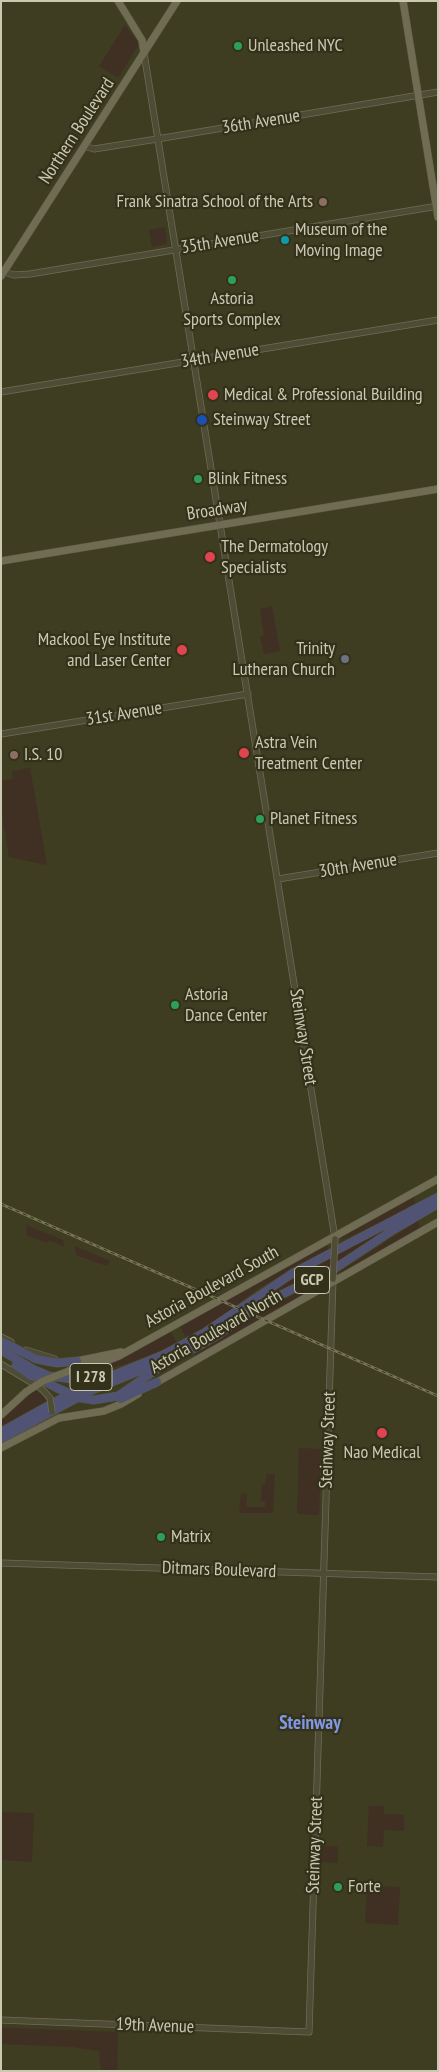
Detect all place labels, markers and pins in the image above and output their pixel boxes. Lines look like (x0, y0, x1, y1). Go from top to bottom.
place label: Unleashed NYC (248, 35, 343, 57)
marker: Unleashed NYC (232, 40, 244, 52)
place label: Frank Sinatra School of the Arts (116, 191, 313, 213)
marker: Frank Sinatra School of the Arts (317, 196, 329, 208)
place label: Museum of the Moving Image (295, 219, 387, 262)
marker: Museum of the Moving Image (279, 234, 291, 246)
marker: Astoria Sports Complex (226, 274, 238, 286)
place label: Astoria Sports Complex (183, 288, 281, 330)
place label: Medical & Professional Building (224, 384, 423, 406)
marker: Medical & Professional Building (206, 388, 220, 402)
place label: Steinway Street (213, 409, 310, 431)
marker: Steinway Street (195, 413, 209, 427)
place label: Blink Fitness (208, 468, 287, 490)
marker: Blink Fitness (192, 473, 204, 485)
place label: The Dermatology Specialists (221, 536, 328, 578)
marker: The Dermatology Specialists (203, 550, 217, 564)
place label: Mackool Eye Institute and Laser Center (38, 629, 171, 672)
place label: Trinity Lutheran Church (233, 638, 335, 681)
marker: Mackool Eye Institute and Laser Center (175, 643, 189, 657)
marker: Trinity Lutheran Church (339, 653, 351, 665)
place label: Astra Vein Treatment Center (255, 732, 362, 774)
place label: I.S. 10 (24, 744, 62, 766)
marker: Astra Vein Treatment Center (237, 746, 251, 760)
marker: I.S. 10 (8, 749, 20, 761)
place label: Planet Fitness (270, 808, 357, 830)
marker: Planet Fitness (254, 813, 266, 825)
place label: Astoria Dance Center (185, 984, 267, 1026)
marker: Astoria Dance Center (169, 999, 181, 1011)
marker: Nao Medical (375, 1426, 389, 1440)
place label: Nao Medical (344, 1442, 420, 1464)
place label: Matrix (171, 1526, 211, 1548)
marker: Matrix (155, 1531, 167, 1543)
place label: Forte (348, 1876, 381, 1898)
marker: Forte (332, 1881, 344, 1893)

